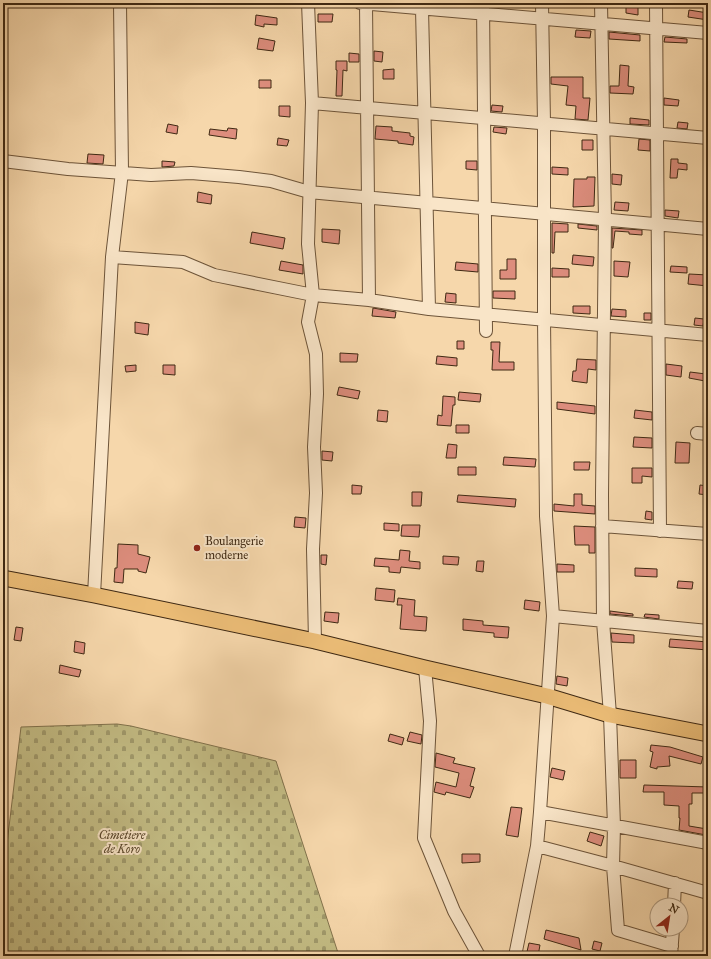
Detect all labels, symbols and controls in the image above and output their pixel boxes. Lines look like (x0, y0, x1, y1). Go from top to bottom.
place label: Boulangerie moderne (205, 534, 264, 562)
marker: Boulangerie moderne (192, 543, 202, 553)
park label: Cimetiere de Koro (99, 828, 146, 856)
north arrow (649, 897, 689, 937)
text: N (666, 901, 682, 917)

